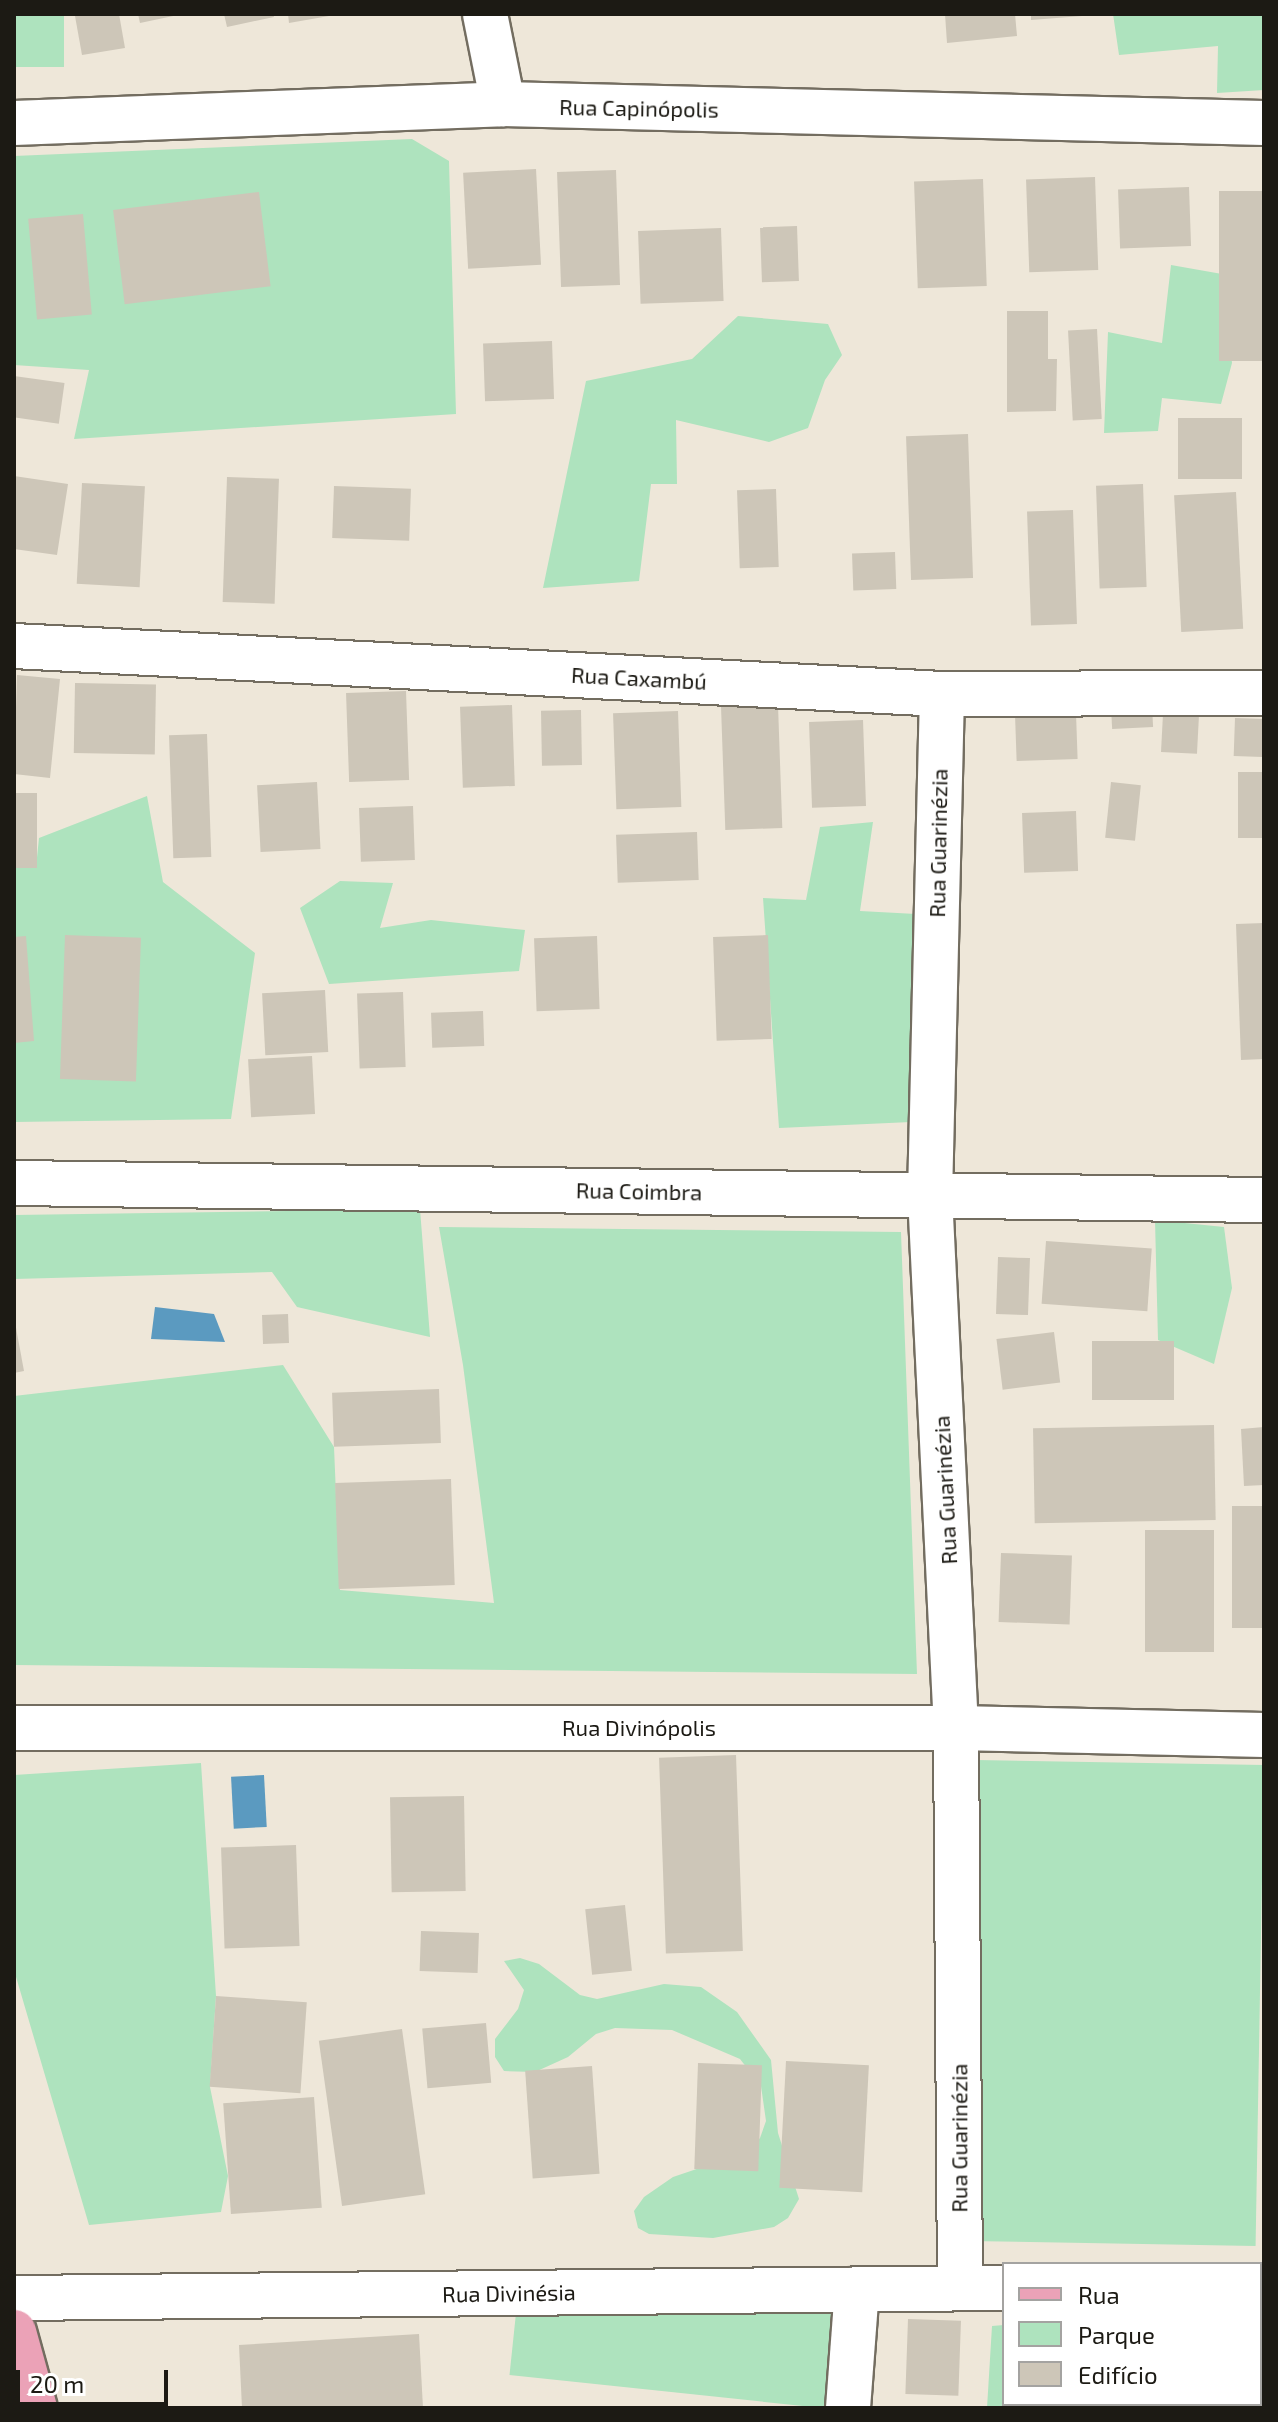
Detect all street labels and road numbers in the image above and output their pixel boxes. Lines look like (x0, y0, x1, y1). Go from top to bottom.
street label: Rua Capinópolis (559, 93, 719, 123)
street label: Rua Caxambú (571, 661, 707, 695)
street label: Rua Guarinézia (924, 768, 952, 918)
street label: Rua Coimbra (576, 1177, 702, 1205)
street label: Rua Guarinézia (928, 1415, 962, 1565)
street label: Rua Divinópolis (562, 1715, 716, 1741)
street label: Rua Guarinézia (946, 2063, 972, 2213)
street label: Rua Divinésia (442, 2279, 576, 2307)

